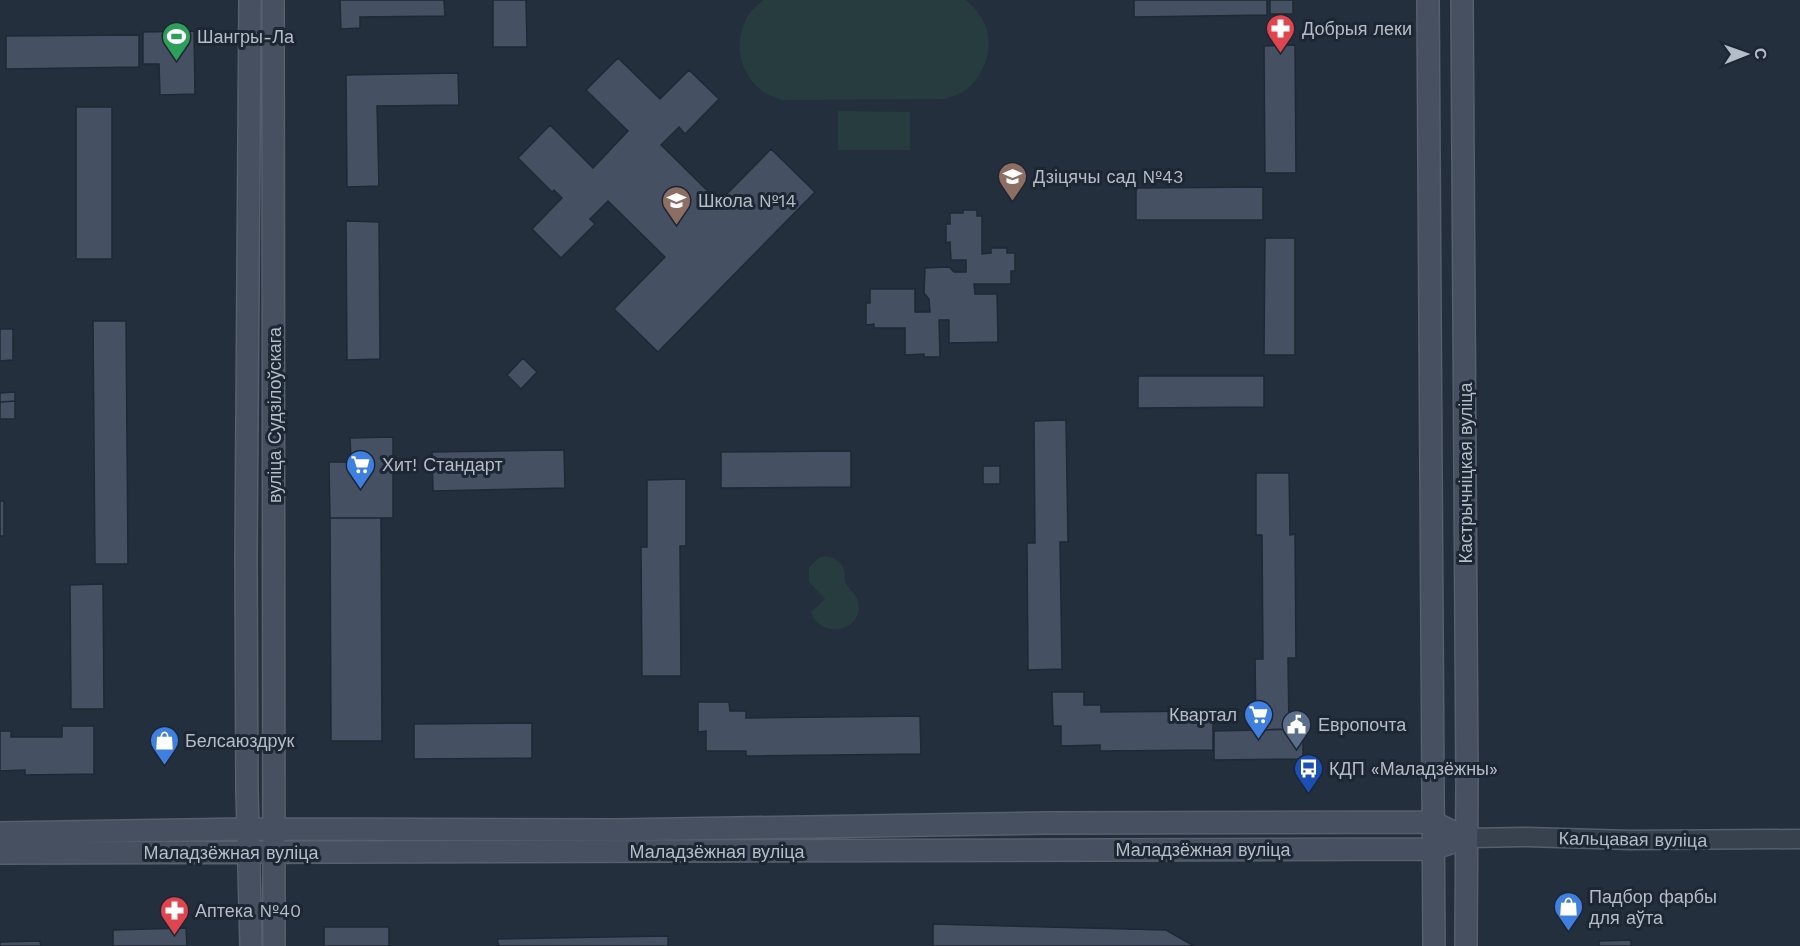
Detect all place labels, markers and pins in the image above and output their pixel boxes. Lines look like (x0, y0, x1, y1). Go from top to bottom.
pharmacy icon: Добрыя леки (1265, 12, 1297, 54)
place label: Добрыя леки (1302, 18, 1412, 39)
sports icon: Шангры-Ла (160, 20, 192, 62)
place label: Шангры-Ла (197, 26, 295, 47)
school or university icon: Дзіцячы сад №43 (996, 160, 1028, 202)
place label: Дзіцячы сад №43 (1033, 166, 1183, 187)
school or university icon: Школа №14 (661, 184, 693, 226)
place label: Школа №14 (698, 190, 797, 211)
supermarket icon: Хит! Стандарт (345, 448, 377, 490)
place label: Хит! Стандарт (382, 454, 503, 475)
supermarket icon: Квартал (1242, 698, 1274, 740)
place label: Квартал (1169, 704, 1237, 725)
public building icon: Европочта (1281, 708, 1313, 750)
place label: Европочта (1318, 714, 1407, 735)
shop icon: Белсаюздрук (148, 724, 180, 766)
place label: Белсаюздрук (185, 730, 294, 751)
bus stop icon: КДП «Маладзёжны» (1292, 752, 1324, 794)
place label: КДП «Маладзёжны» (1329, 758, 1498, 779)
place label: Падбор фарбы для аўта (1589, 886, 1717, 928)
shop icon: Падбор фарбы для аўта (1552, 890, 1584, 932)
pharmacy icon: Аптека №40 (158, 894, 190, 936)
place label: Аптека №40 (195, 900, 301, 921)

